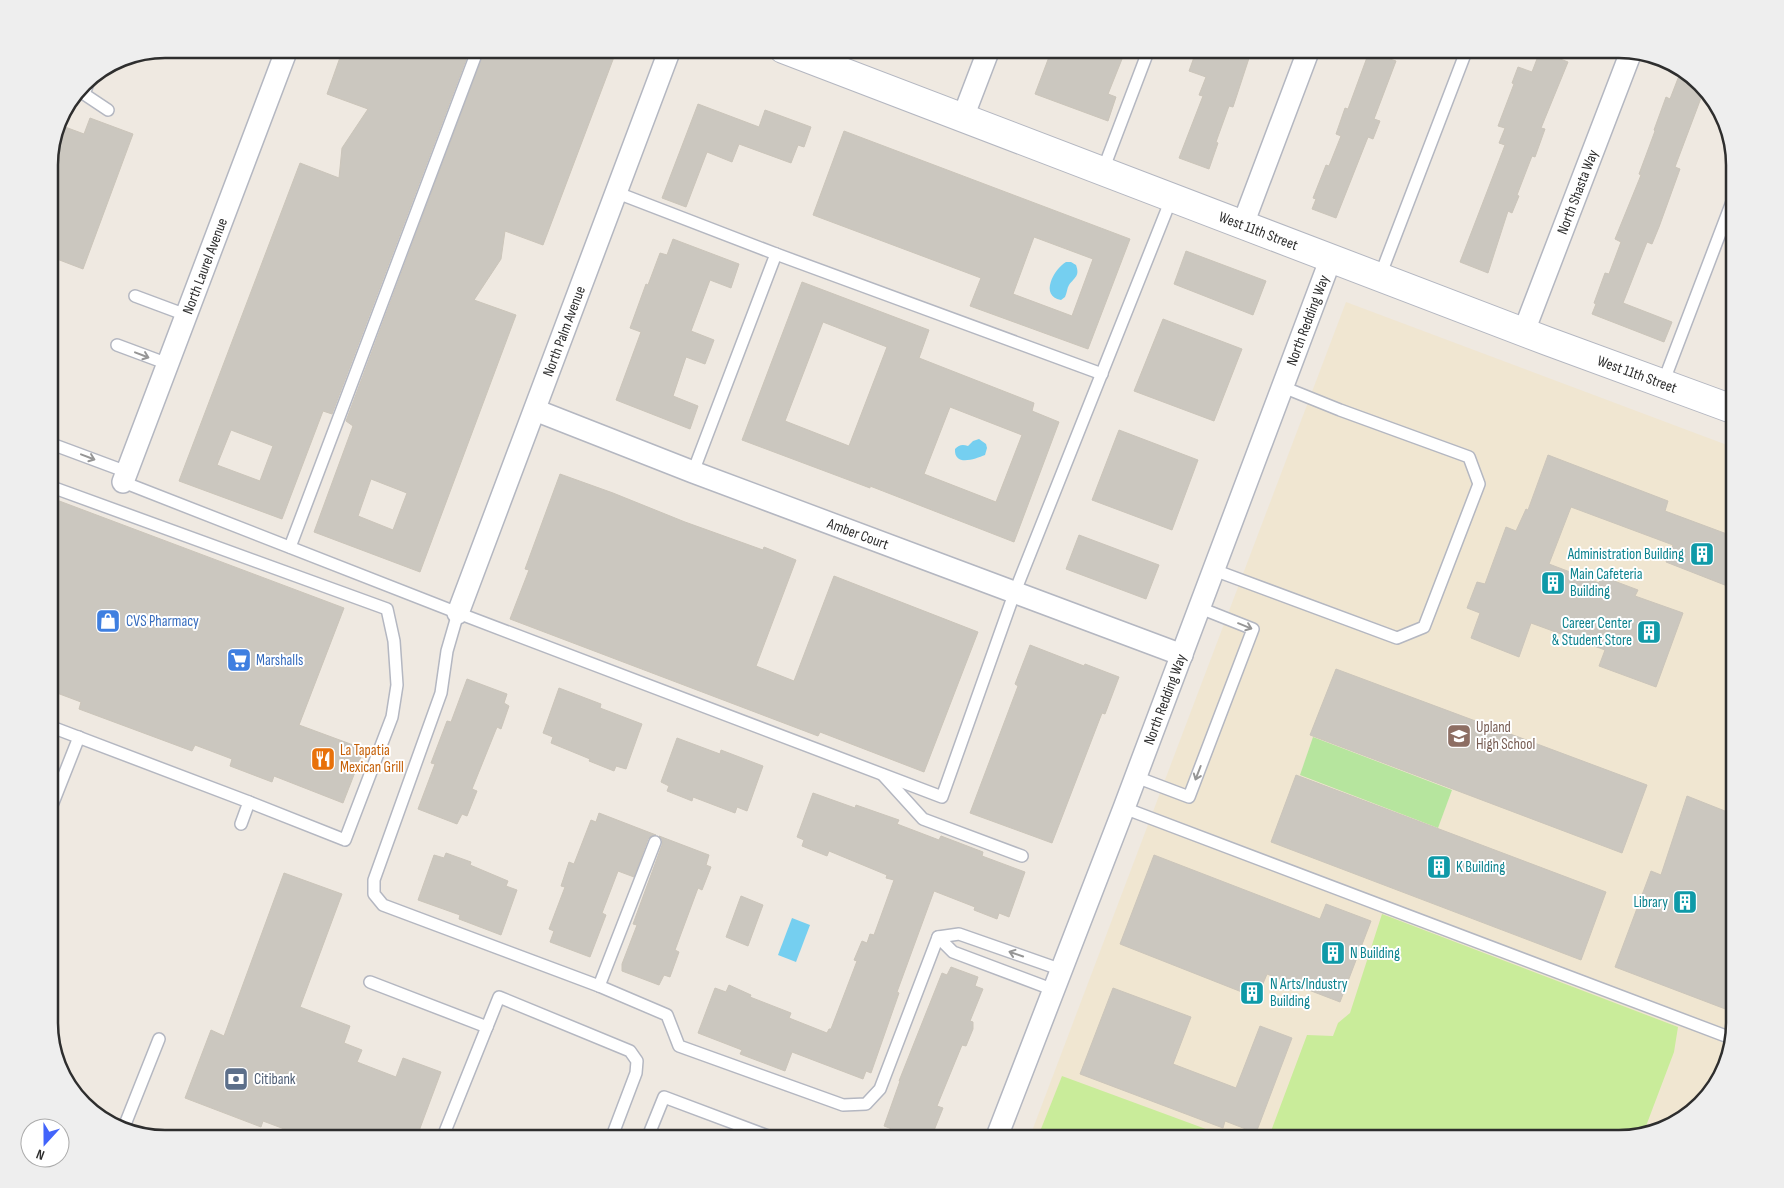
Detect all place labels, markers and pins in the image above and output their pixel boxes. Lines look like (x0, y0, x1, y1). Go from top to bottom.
building icon: Administration Building (1689, 541, 1715, 567)
place label: Administration Building (1567, 545, 1684, 564)
place label: Main Cafeteria Building (1570, 565, 1643, 601)
building icon: Main Cafeteria Building (1540, 570, 1566, 596)
shop icon: CVS Pharmacy (95, 608, 121, 634)
place label: CVS Pharmacy (126, 612, 199, 631)
place label: Career Center & Student Store (1552, 614, 1633, 650)
building icon: Career Center & Student Store (1636, 619, 1662, 645)
supermarket icon: Marshalls (226, 647, 252, 673)
place label: Marshalls (256, 651, 303, 670)
place label: Upland High School (1476, 718, 1535, 754)
school or university icon: Upland High School (1446, 723, 1472, 749)
place label: La Tapatia Mexican Grill (340, 741, 404, 777)
restaurant icon: La Tapatia Mexican Grill (310, 746, 336, 772)
building icon: K Building (1426, 854, 1452, 880)
place label: K Building (1456, 858, 1505, 877)
building icon: Library (1672, 889, 1698, 915)
place label: Library (1633, 893, 1668, 912)
building icon: N Building (1320, 940, 1346, 966)
place label: N Building (1350, 944, 1400, 963)
place label: N Arts/Industry Building (1270, 975, 1348, 1011)
building icon: N Arts/Industry Building (1239, 980, 1265, 1006)
bank icon: Citibank (223, 1066, 249, 1092)
place label: Citibank (254, 1070, 296, 1089)

